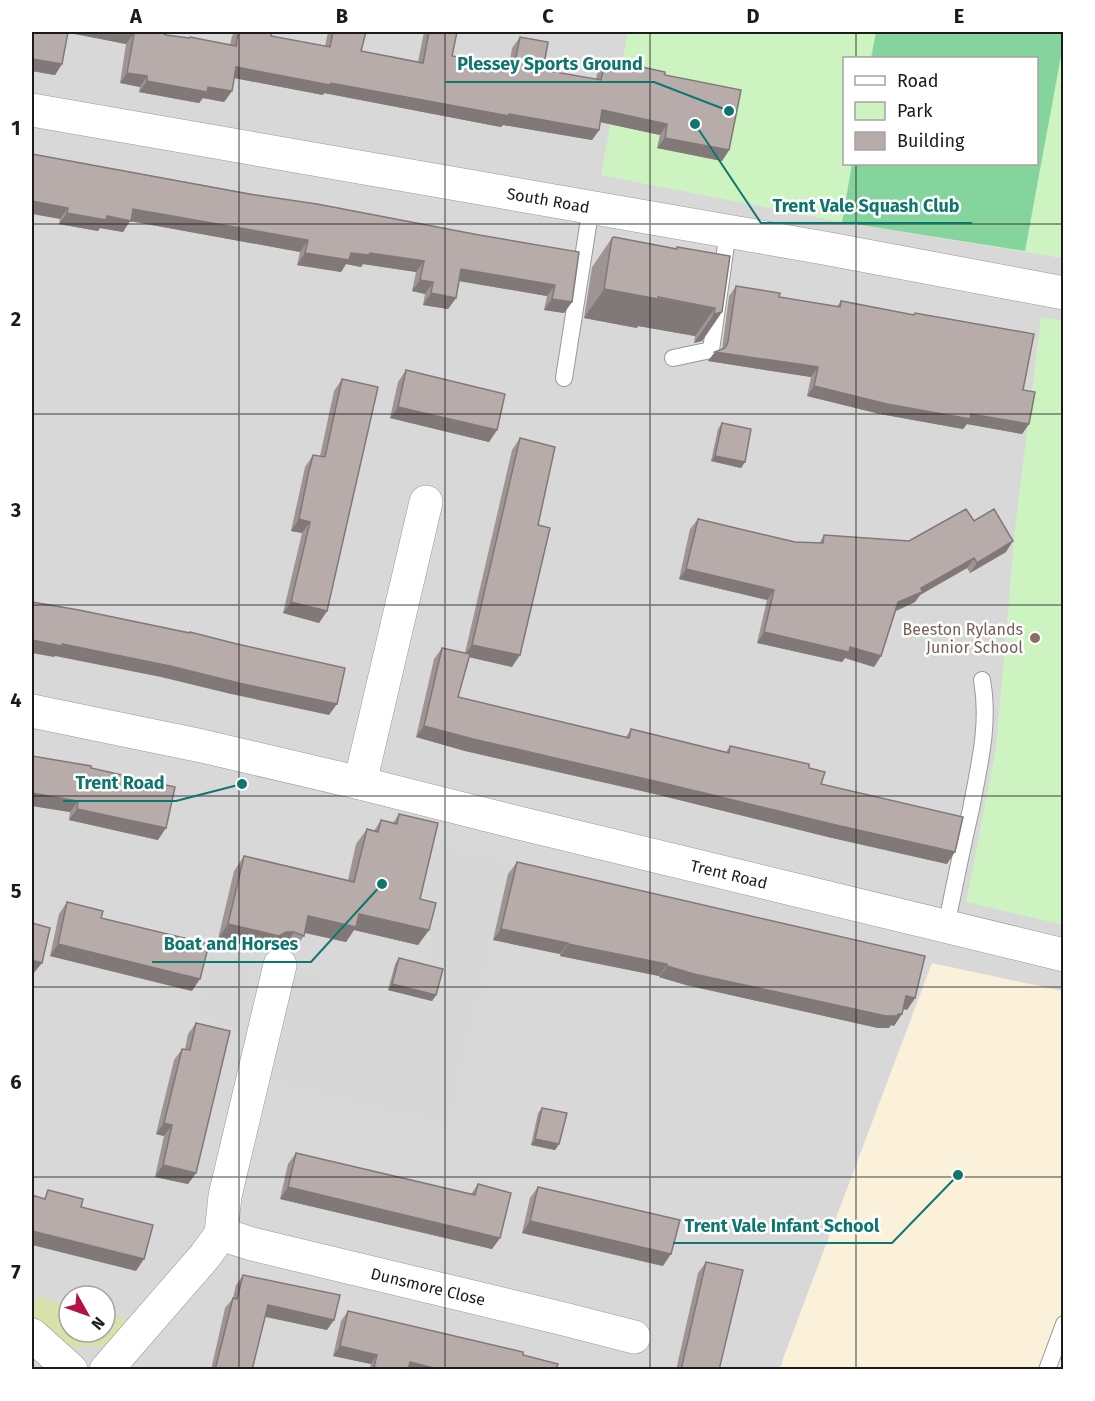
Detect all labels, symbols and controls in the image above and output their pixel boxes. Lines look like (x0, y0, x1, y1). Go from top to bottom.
text: A (129, 4, 143, 28)
text: B (336, 4, 348, 28)
text: C (542, 4, 554, 28)
text: D (746, 4, 760, 28)
text: E (954, 4, 964, 28)
callout: Plessey Sports Ground (445, 46, 654, 82)
text: Plessey Sports Ground (457, 53, 643, 75)
legend (843, 57, 1038, 165)
text: Road (897, 70, 939, 92)
text: Park (897, 100, 933, 122)
text: 1 (11, 116, 21, 140)
text: Building (897, 130, 965, 152)
street label: South Road (505, 184, 591, 217)
callout: Trent Vale Squash Club (761, 187, 972, 223)
text: Trent Vale Squash Club (772, 195, 960, 217)
text: 2 (11, 307, 21, 331)
text: 3 (10, 498, 21, 522)
place label: Beeston Rylands Junior School (903, 620, 1023, 657)
marker: Beeston Rylands Junior School (1028, 631, 1042, 645)
text: 4 (10, 688, 22, 712)
callout: Trent Road (63, 765, 176, 801)
text: Trent Road (75, 772, 165, 794)
street label: Trent Road (689, 856, 769, 893)
text: 5 (11, 879, 22, 903)
callout: Boat and Horses (152, 926, 311, 962)
text: Boat and Horses (164, 933, 299, 955)
text: 6 (10, 1070, 22, 1094)
callout: Trent Vale Infant School (673, 1207, 892, 1243)
text: Trent Vale Infant School (685, 1215, 880, 1237)
text: 7 (11, 1260, 21, 1284)
street label: Dunsmore Close (369, 1264, 487, 1310)
north arrow (57, 1284, 117, 1344)
text: N (87, 1313, 109, 1333)

